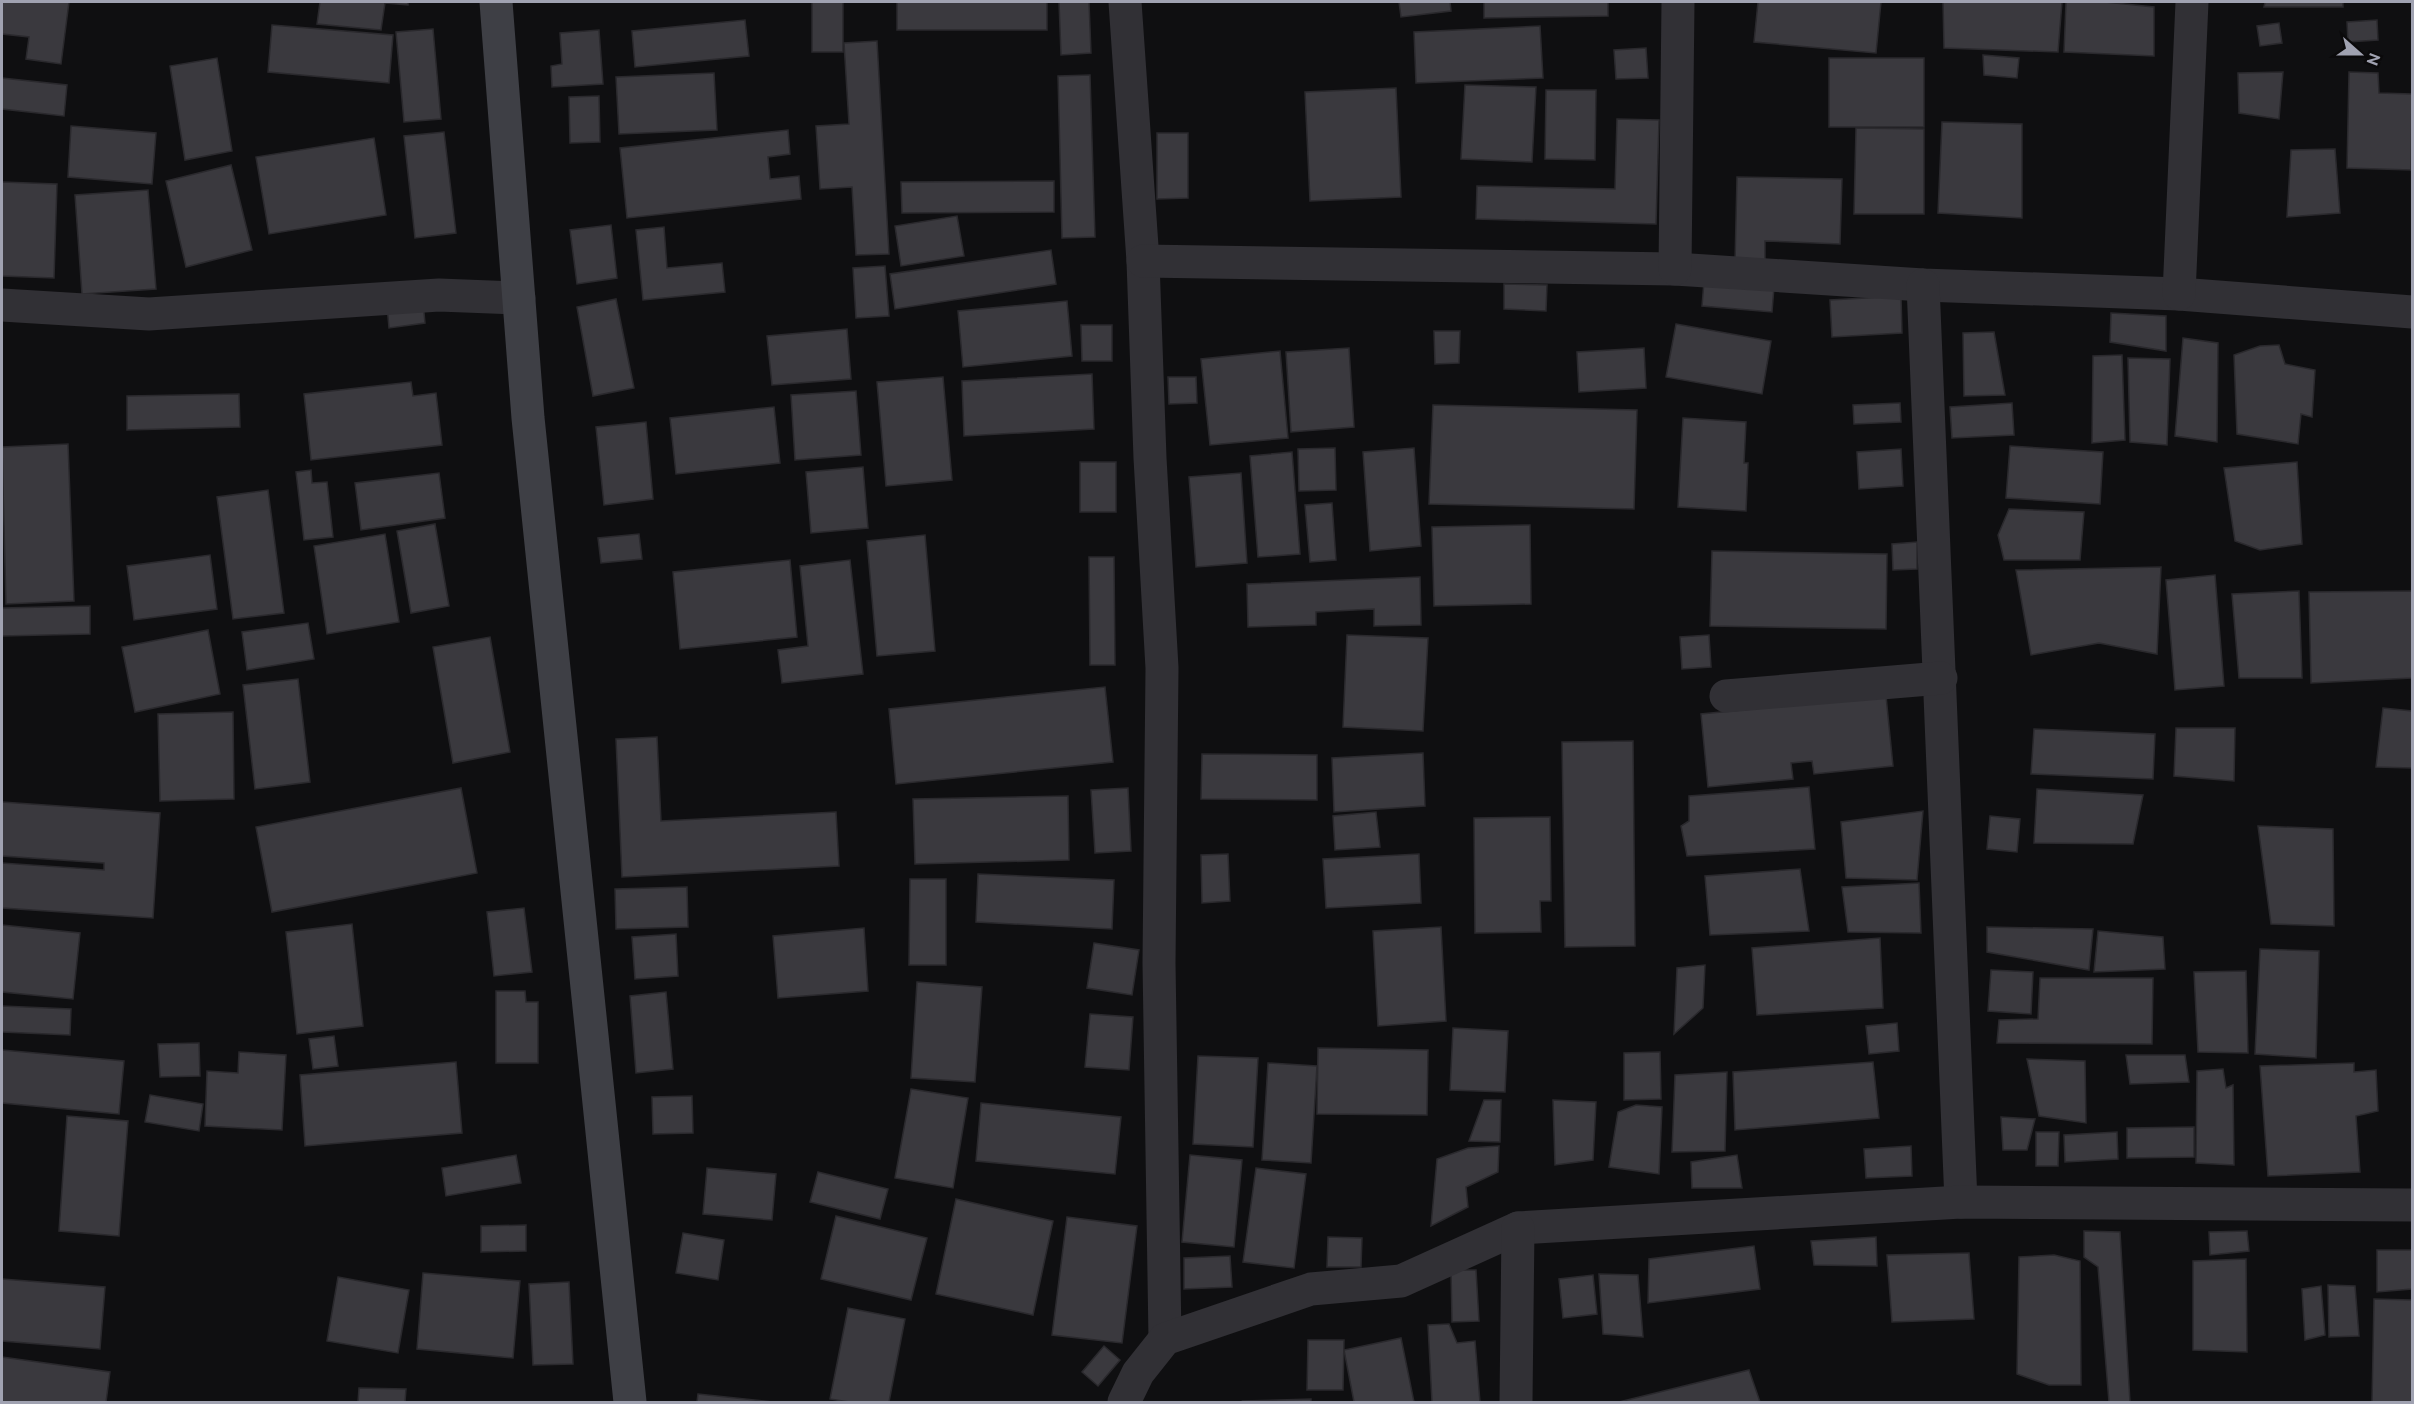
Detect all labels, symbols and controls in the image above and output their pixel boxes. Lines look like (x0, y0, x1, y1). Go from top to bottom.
north arrow (2330, 24, 2390, 84)
text: N (2363, 51, 2385, 68)

